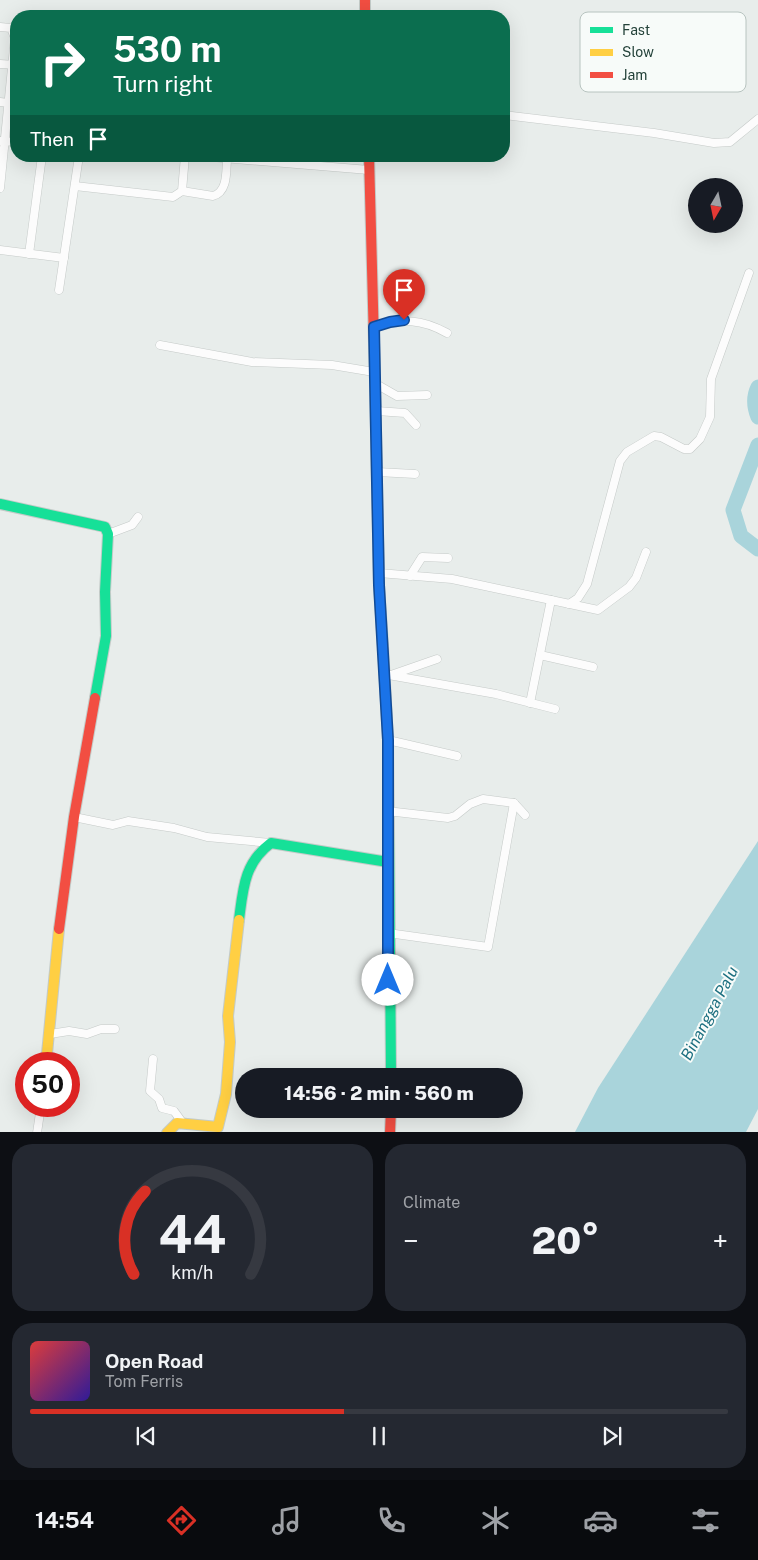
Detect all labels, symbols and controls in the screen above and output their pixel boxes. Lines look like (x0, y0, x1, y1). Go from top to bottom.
legend (580, 12, 746, 92)
text: Fast (622, 22, 650, 38)
text: 530 m (113, 29, 222, 70)
icon: right (30, 30, 95, 95)
text: Slow (622, 44, 654, 60)
text: Jam (622, 67, 647, 83)
text: Turn right (113, 71, 213, 97)
icon: arrive (84, 125, 112, 153)
text: Then (30, 128, 74, 150)
north arrow (688, 178, 742, 232)
map controls (688, 178, 743, 233)
pin (383, 269, 425, 320)
icon: arrive (390, 276, 418, 304)
position arrow (361, 953, 413, 1005)
water label: Binangga Palu (677, 963, 742, 1063)
speed limit sign: 50 (15, 1052, 80, 1117)
text: 14:56 · 2 min · 560 m (284, 1082, 474, 1104)
text: Climate (403, 1193, 460, 1212)
text: 44 (158, 1204, 227, 1265)
text: 20° (531, 1218, 600, 1263)
text: − (403, 1224, 419, 1257)
text: + (712, 1224, 728, 1257)
text: km/h (171, 1262, 214, 1283)
text: Open Road (105, 1350, 203, 1372)
text: Tom Ferris (105, 1372, 183, 1391)
icon: previous (132, 1422, 160, 1450)
icon: pause (365, 1422, 393, 1450)
icon: next (598, 1422, 626, 1450)
icon: directions (164, 1503, 199, 1538)
icon: music (269, 1503, 304, 1538)
icon: phone (374, 1503, 409, 1538)
icon: climate (478, 1503, 513, 1538)
icon: car (583, 1503, 618, 1538)
icon: filters (688, 1503, 723, 1538)
text: 14:54 (35, 1507, 94, 1533)

